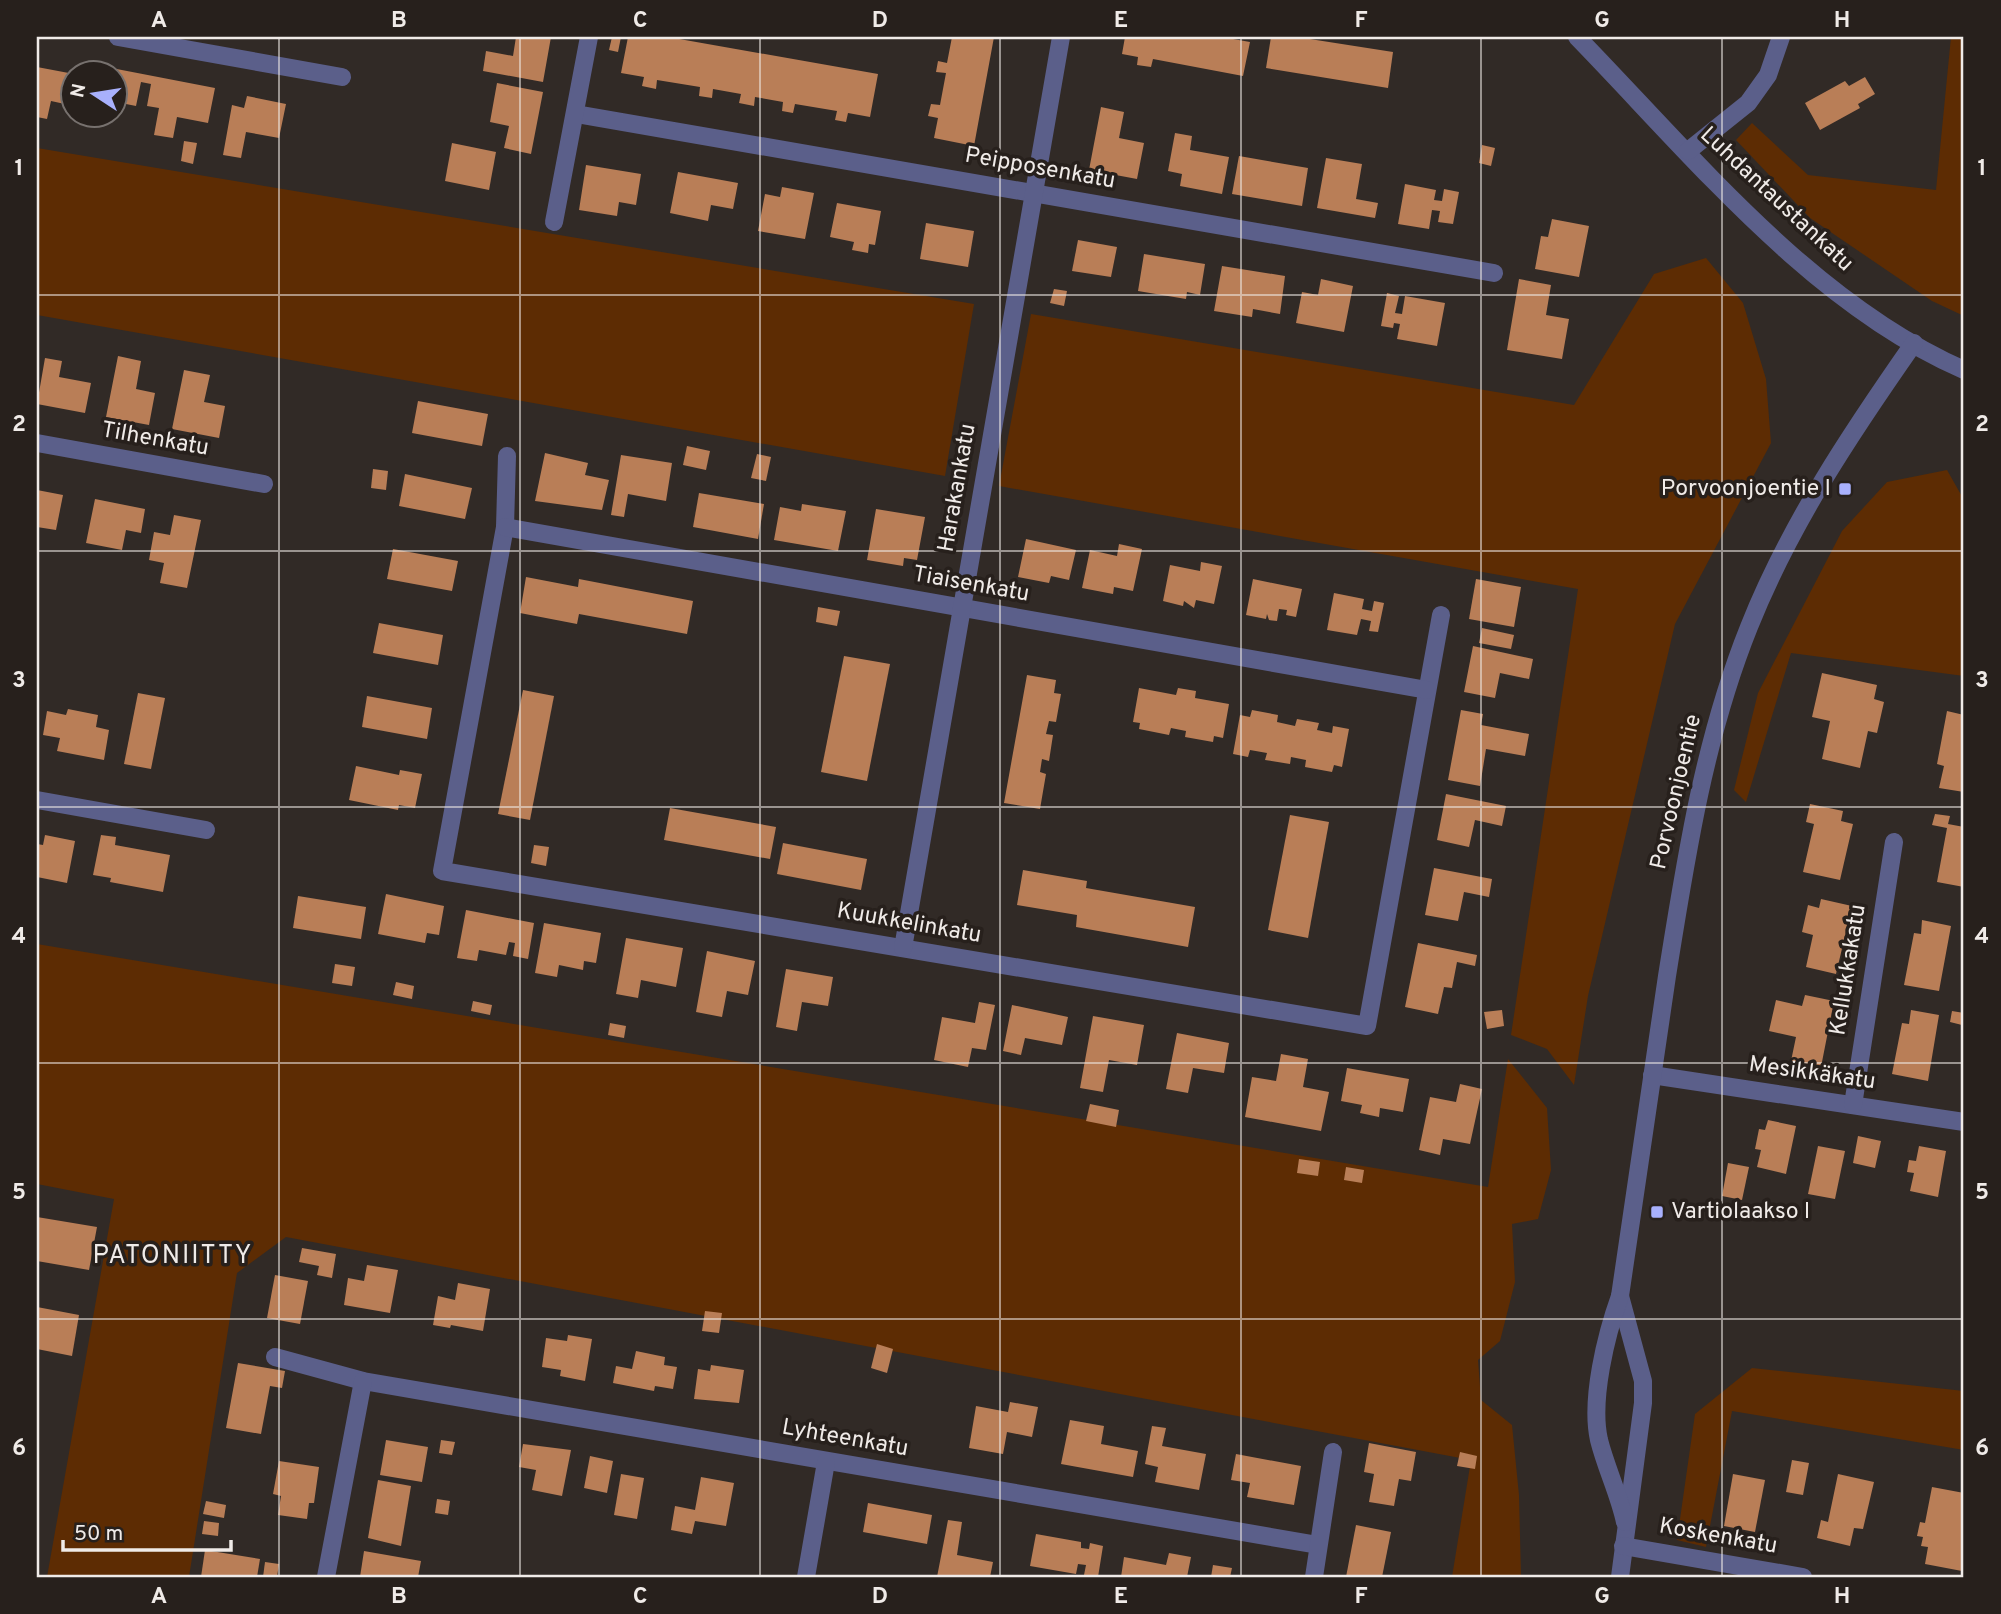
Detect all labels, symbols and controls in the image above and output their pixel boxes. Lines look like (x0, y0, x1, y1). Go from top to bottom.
text: A (151, 7, 167, 36)
text: B (391, 7, 407, 36)
text: C (633, 7, 647, 36)
text: D (872, 7, 888, 36)
text: E (1114, 7, 1128, 36)
text: F (1354, 7, 1368, 36)
text: G (1594, 7, 1610, 36)
text: H (1834, 7, 1850, 36)
north arrow (60, 60, 130, 130)
text: N (66, 82, 92, 100)
street label: Luhdantaustankatu (1693, 121, 1859, 279)
street label: Peipposenkatu (963, 142, 1117, 196)
text: 1 (14, 155, 24, 184)
text: 1 (1977, 155, 1987, 184)
text: 2 (12, 411, 26, 440)
text: 2 (1975, 411, 1989, 440)
street label: Tilhenkatu (99, 416, 211, 464)
street label: Harakankatu (932, 422, 984, 554)
place label: Porvoonjoentie I (1661, 475, 1831, 504)
marker: Porvoonjoentie I (1837, 481, 1853, 497)
street label: Tiaisenkatu (910, 560, 1032, 610)
text: 3 (12, 667, 26, 696)
text: 3 (1975, 667, 1989, 696)
street label: Porvoonjoentie (1645, 712, 1709, 872)
street label: Kuukkelinkatu (834, 897, 984, 951)
street label: Kellukkakatu (1824, 902, 1874, 1038)
text: 4 (12, 923, 26, 952)
text: 4 (1975, 923, 1989, 952)
street label: Mesikkäkatu (1747, 1051, 1877, 1097)
text: 5 (12, 1179, 26, 1208)
text: 5 (1975, 1179, 1989, 1208)
place label: Vartiolaakso I (1671, 1198, 1810, 1227)
marker: Vartiolaakso I (1649, 1204, 1665, 1220)
district label: PATONIITTY (93, 1240, 253, 1273)
street label: Lyhteenkatu (779, 1414, 911, 1464)
text: 6 (12, 1435, 26, 1464)
text: 6 (1975, 1435, 1989, 1464)
scale bar (63, 1509, 231, 1553)
street label: Koskenkatu (1657, 1512, 1779, 1562)
text: 50 m (74, 1521, 123, 1548)
text: A (151, 1583, 167, 1612)
text: B (391, 1583, 407, 1612)
text: C (633, 1583, 647, 1612)
text: D (872, 1583, 888, 1612)
text: E (1114, 1583, 1128, 1612)
text: F (1354, 1583, 1368, 1612)
text: G (1594, 1583, 1610, 1612)
text: H (1834, 1583, 1850, 1612)

